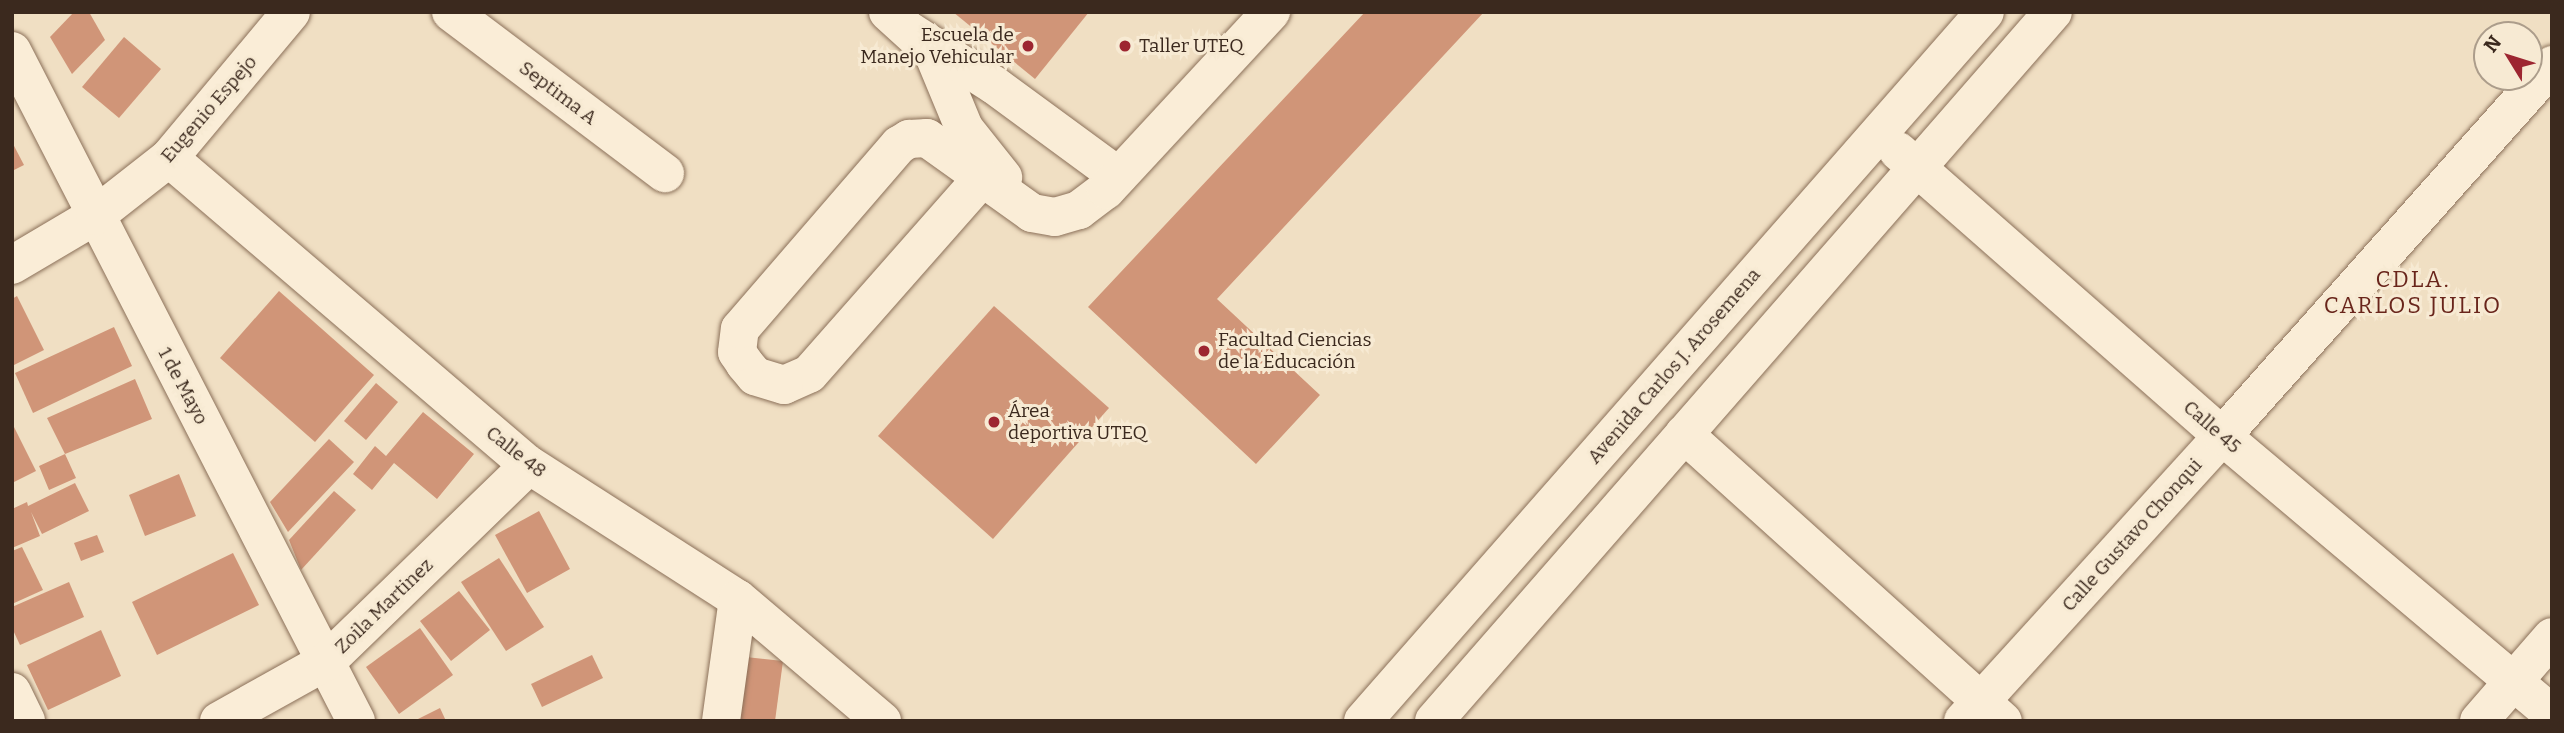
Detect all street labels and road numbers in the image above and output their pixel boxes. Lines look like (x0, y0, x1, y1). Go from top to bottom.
street label: Eugenio Espejo (156, 51, 262, 167)
street label: Septima A (515, 56, 601, 130)
street label: Avenida Carlos J. Arosemena (1583, 264, 1765, 468)
street label: 1 de Mayo (153, 344, 213, 428)
street label: Calle 45 (2179, 396, 2245, 458)
street label: Calle 48 (481, 421, 551, 483)
street label: Calle Gustavo Chonqui (2057, 454, 2207, 616)
street label: Zoila Martinez (330, 554, 438, 658)

